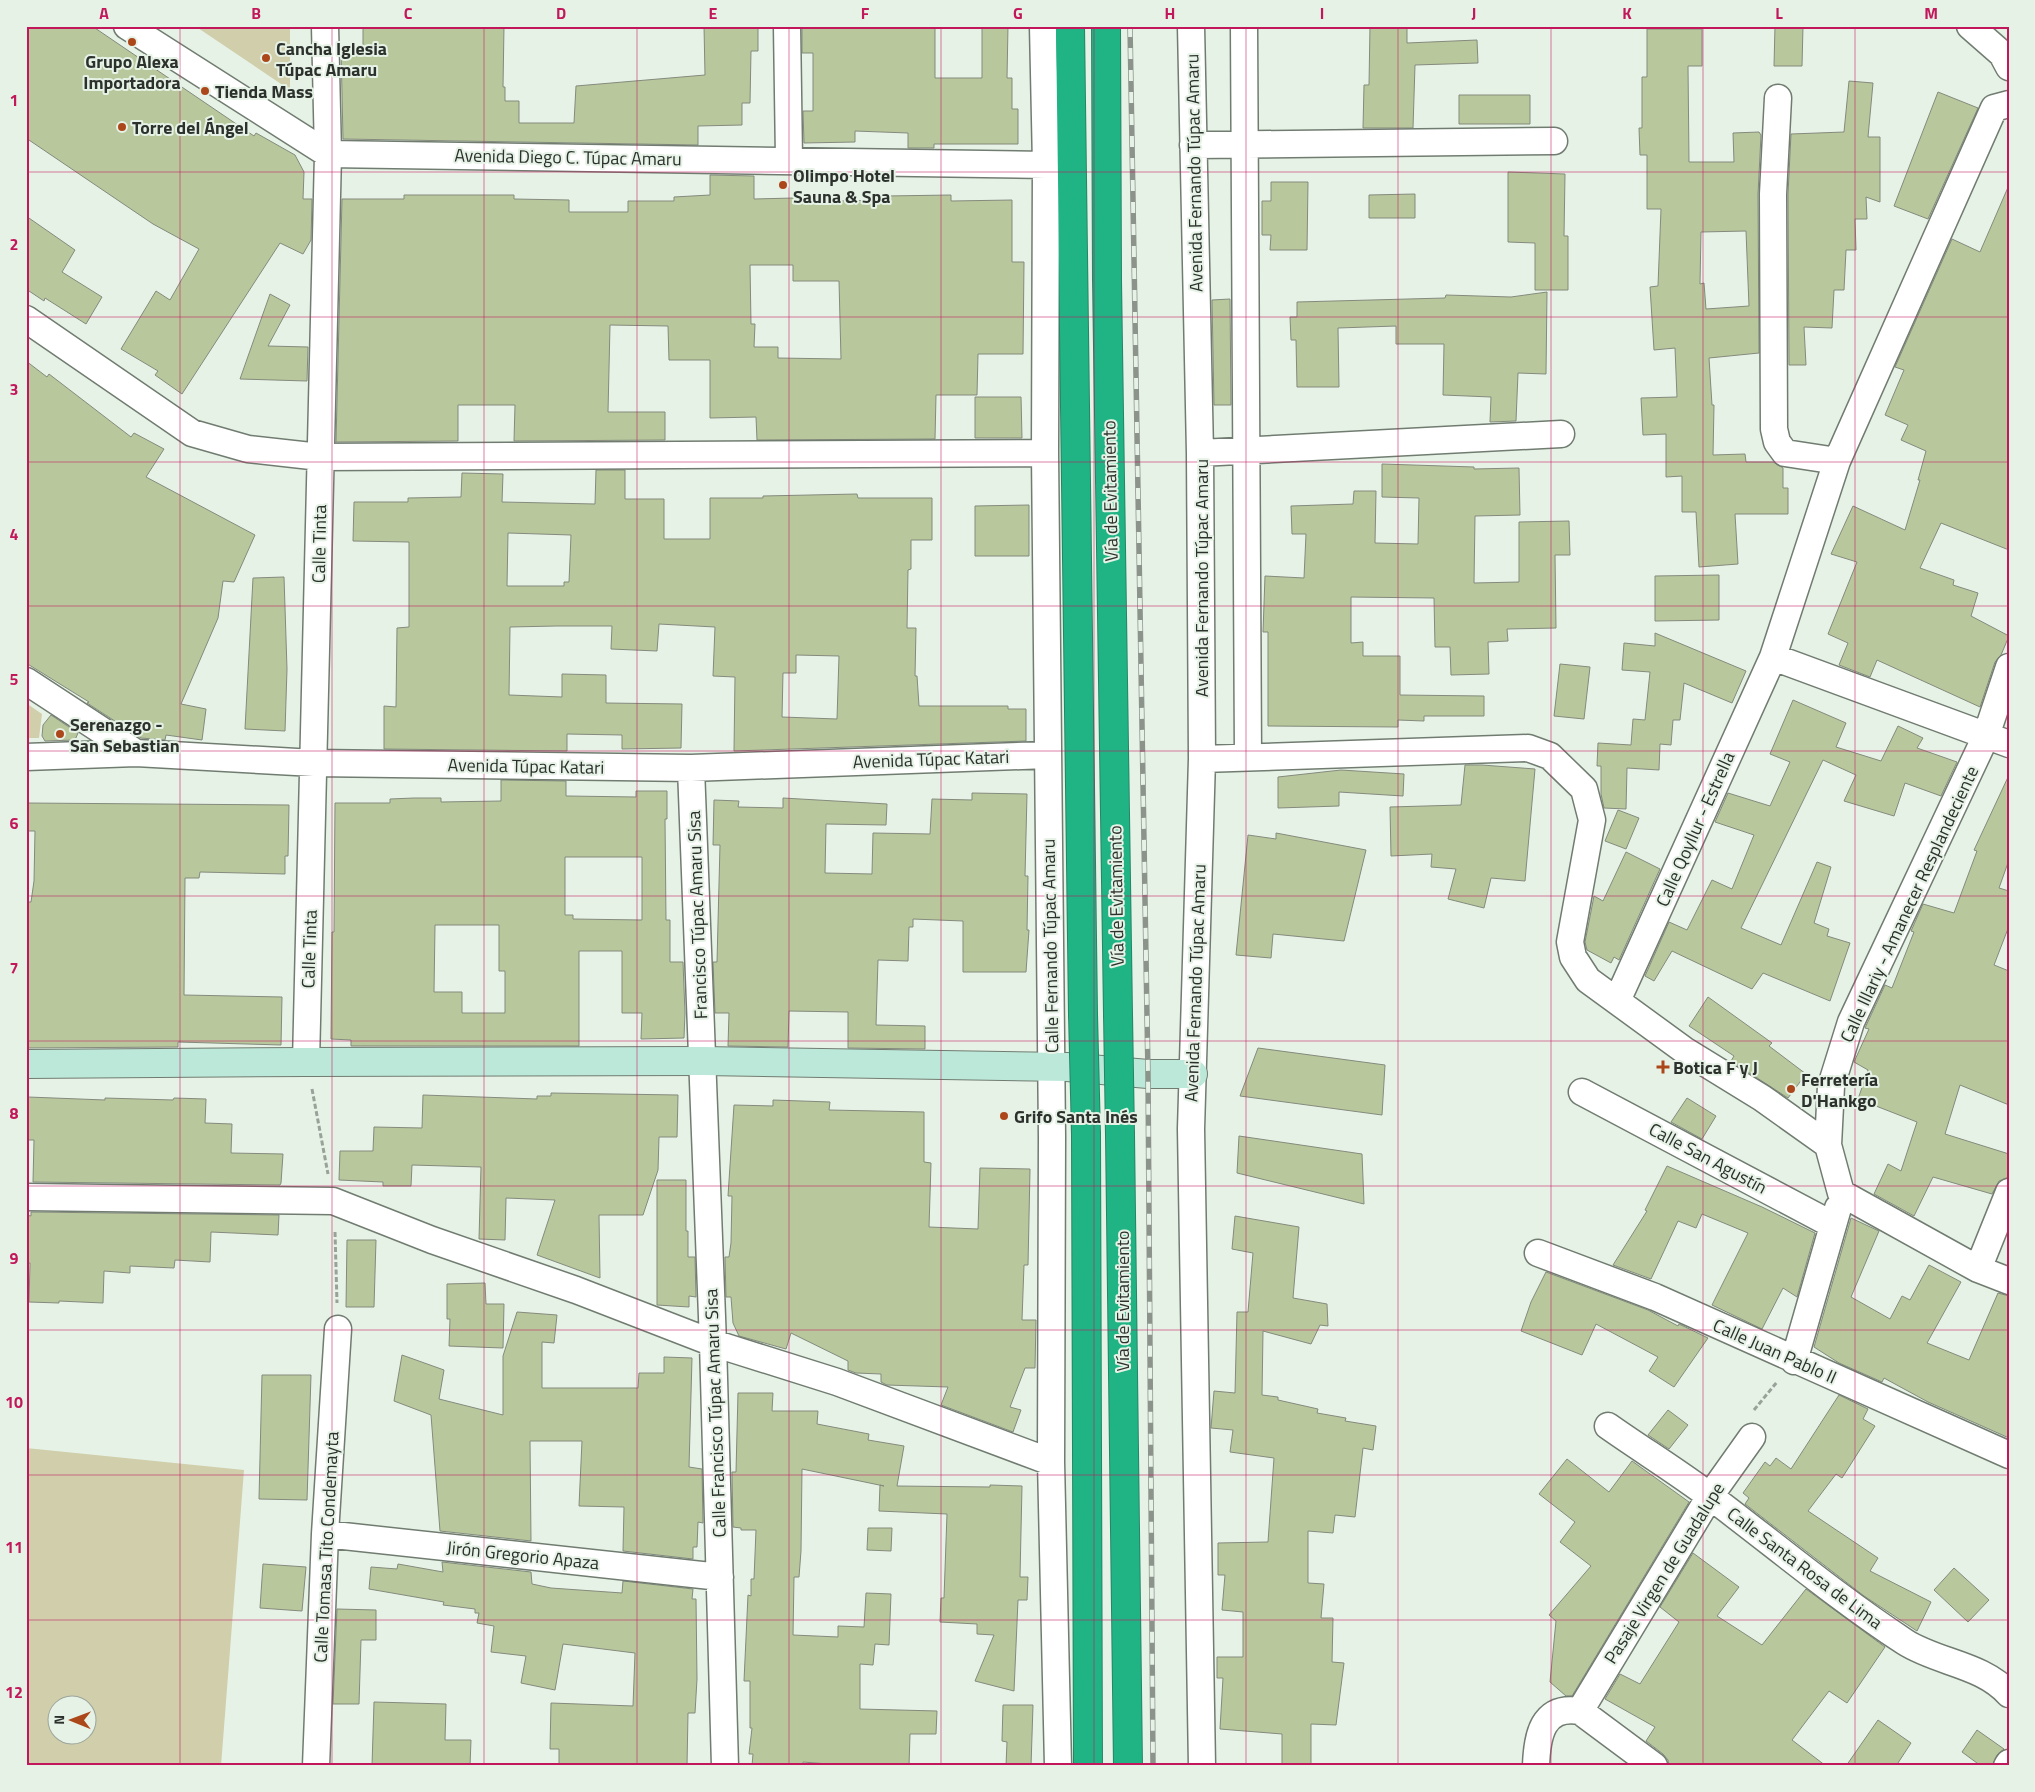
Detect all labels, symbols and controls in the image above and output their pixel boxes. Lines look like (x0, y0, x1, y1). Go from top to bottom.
text: A (99, 1, 109, 25)
text: B (251, 1, 261, 25)
text: C (404, 1, 413, 25)
text: D (556, 1, 566, 25)
text: E (709, 1, 718, 25)
text: F (861, 1, 870, 25)
text: G (1013, 1, 1023, 25)
text: H (1165, 1, 1175, 25)
text: I (1320, 1, 1324, 25)
text: J (1472, 1, 1476, 25)
text: K (1622, 1, 1632, 25)
text: L (1775, 1, 1783, 25)
text: M (1924, 1, 1938, 25)
place label: Cancha Iglesia Túpac Amaru (276, 35, 387, 83)
marker: Grupo Alexa Importadora (126, 36, 138, 48)
place label: Grupo Alexa Importadora (83, 48, 181, 96)
marker: Cancha Iglesia Túpac Amaru (260, 52, 272, 64)
street label: Avenida Fernando Túpac Amaru (1178, 54, 1210, 292)
place label: Tienda Mass (215, 78, 313, 105)
marker: Tienda Mass (199, 85, 211, 97)
text: 1 (10, 88, 18, 112)
place label: Torre del Ángel (132, 114, 249, 141)
marker: Torre del Ángel (116, 121, 128, 133)
street label: Avenida Diego C. Túpac Amaru (454, 142, 682, 172)
place label: Olimpo Hotel Sauna & Spa (793, 162, 895, 210)
marker: Olimpo Hotel Sauna & Spa (777, 179, 789, 191)
text: 2 (10, 232, 18, 256)
text: 3 (10, 377, 18, 401)
street label: Vía de Evitamiento (1095, 420, 1125, 562)
street label: Avenida Fernando Túpac Amaru (1188, 459, 1215, 697)
street label: Calle Tinta (305, 504, 333, 584)
text: 4 (10, 522, 19, 546)
text: 5 (10, 667, 19, 691)
place label: Serenazgo - San Sebastian (70, 711, 180, 759)
marker: Serenazgo - San Sebastian (54, 728, 66, 740)
street label: Avenida Túpac Katari (852, 743, 1010, 775)
street label: Calle Qoyllur - Estrella (1649, 747, 1741, 911)
street label: Avenida Túpac Katari (447, 751, 605, 781)
street label: Calle Illariy - Amanecer Resplandeciente (1833, 761, 1985, 1047)
street label: Francisco Túpac Amaru Sisa (680, 810, 714, 1020)
text: 6 (10, 811, 19, 835)
street label: Vía de Evitamiento (1101, 825, 1131, 967)
street label: Calle Fernando Túpac Amaru (1035, 839, 1065, 1053)
street label: Avenida Fernando Túpac Amaru (1177, 863, 1213, 1103)
street label: Calle Tinta (294, 909, 324, 989)
text: 7 (10, 956, 18, 980)
place label: Botica F y J (1673, 1054, 1758, 1081)
marker: Botica F y J (1657, 1061, 1669, 1073)
place label: Ferretería D'Hankgo (1801, 1066, 1878, 1114)
marker: Ferretería D'Hankgo (1785, 1083, 1797, 1095)
text: 8 (10, 1101, 19, 1125)
place label: Grifo Santa Inés (1014, 1103, 1138, 1130)
marker: Grifo Santa Inés (998, 1110, 1010, 1122)
street label: Calle San Agustín (1644, 1116, 1772, 1200)
street label: Vía de Evitamiento (1109, 1230, 1136, 1372)
text: 9 (10, 1246, 19, 1270)
street label: Calle Francisco Túpac Amaru Sisa (697, 1288, 733, 1538)
street label: Calle Juan Pablo II (1709, 1312, 1841, 1390)
text: 10 (5, 1390, 23, 1414)
street label: Calle Tomasa Tito Condemayta (306, 1431, 346, 1663)
street label: Pasaje Virgen de Guadalupe (1597, 1477, 1731, 1669)
street label: Calle Santa Rosa de Lima (1721, 1500, 1889, 1636)
street label: Jirón Gregorio Apaza (445, 1534, 601, 1576)
text: 11 (5, 1535, 23, 1559)
text: 12 (5, 1680, 23, 1704)
north arrow (48, 1694, 98, 1744)
text: N (48, 1715, 69, 1725)

